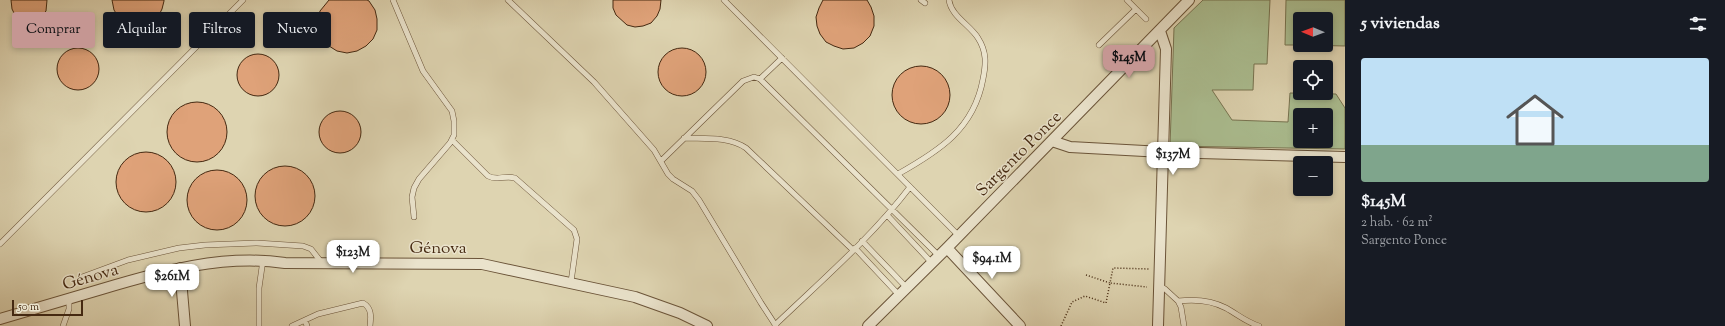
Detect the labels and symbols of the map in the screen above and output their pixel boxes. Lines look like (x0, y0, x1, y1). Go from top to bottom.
north arrow (1293, 12, 1333, 52)
pin: $145M (1101, 45, 1157, 79)
street label: Sargento Ponce (971, 106, 1068, 203)
pin: $137M (1145, 142, 1201, 176)
street label: Génova (409, 237, 467, 261)
pin: $123M (325, 240, 381, 274)
pin: $94.1M (959, 246, 1025, 280)
street label: Génova (60, 258, 122, 297)
pin: $261M (144, 264, 200, 298)
scale bar (12, 298, 83, 317)

